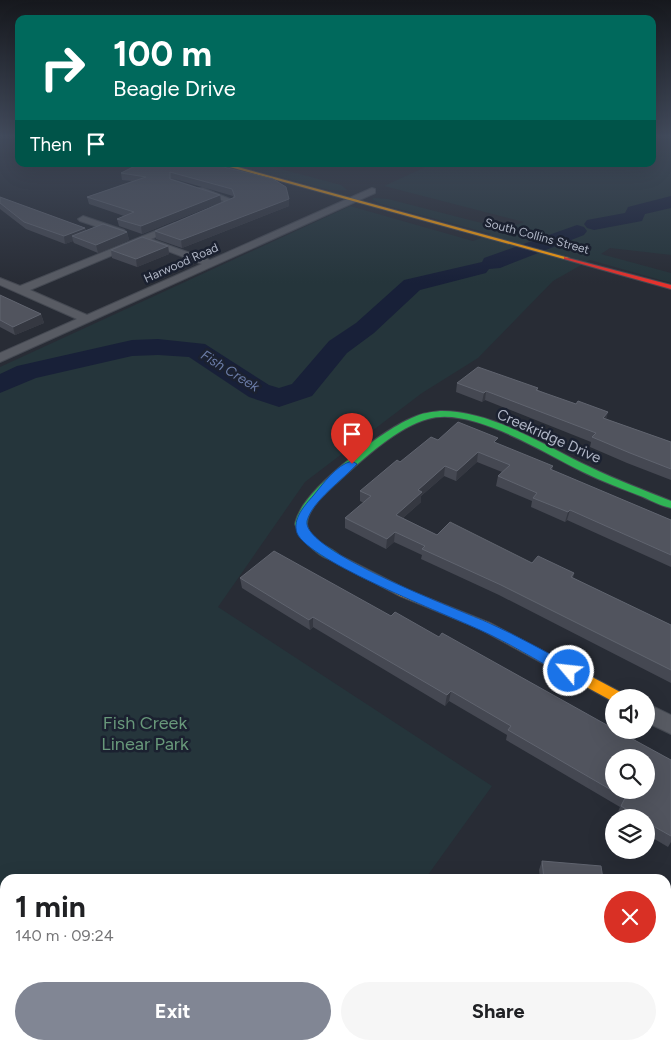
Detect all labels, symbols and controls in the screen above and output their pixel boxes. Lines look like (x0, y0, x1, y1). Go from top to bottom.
text: 100 m (113, 33, 212, 75)
icon: right (30, 35, 95, 100)
text: Beagle Drive (113, 75, 236, 102)
icon: arrive (82, 130, 110, 158)
text: Then (30, 133, 72, 156)
street label: South Collins Street (483, 215, 591, 257)
street label: Harwood Road (142, 240, 220, 286)
water label: Fish Creek (198, 346, 263, 396)
street label: Creekridge Drive (494, 405, 604, 467)
pin (331, 413, 373, 464)
icon: arrive (338, 420, 366, 448)
position arrow (542, 644, 594, 696)
map controls (605, 689, 655, 859)
button: sound (605, 689, 655, 739)
park label: Fish Creek Linear Park (101, 712, 189, 755)
button: search (605, 749, 655, 799)
button: layers (605, 809, 655, 859)
text: 1 min (15, 888, 86, 925)
button: close (604, 891, 656, 943)
text: 140 m · 09:24 (15, 926, 114, 945)
button: Exit (15, 982, 331, 1040)
button: Share (341, 982, 656, 1040)

